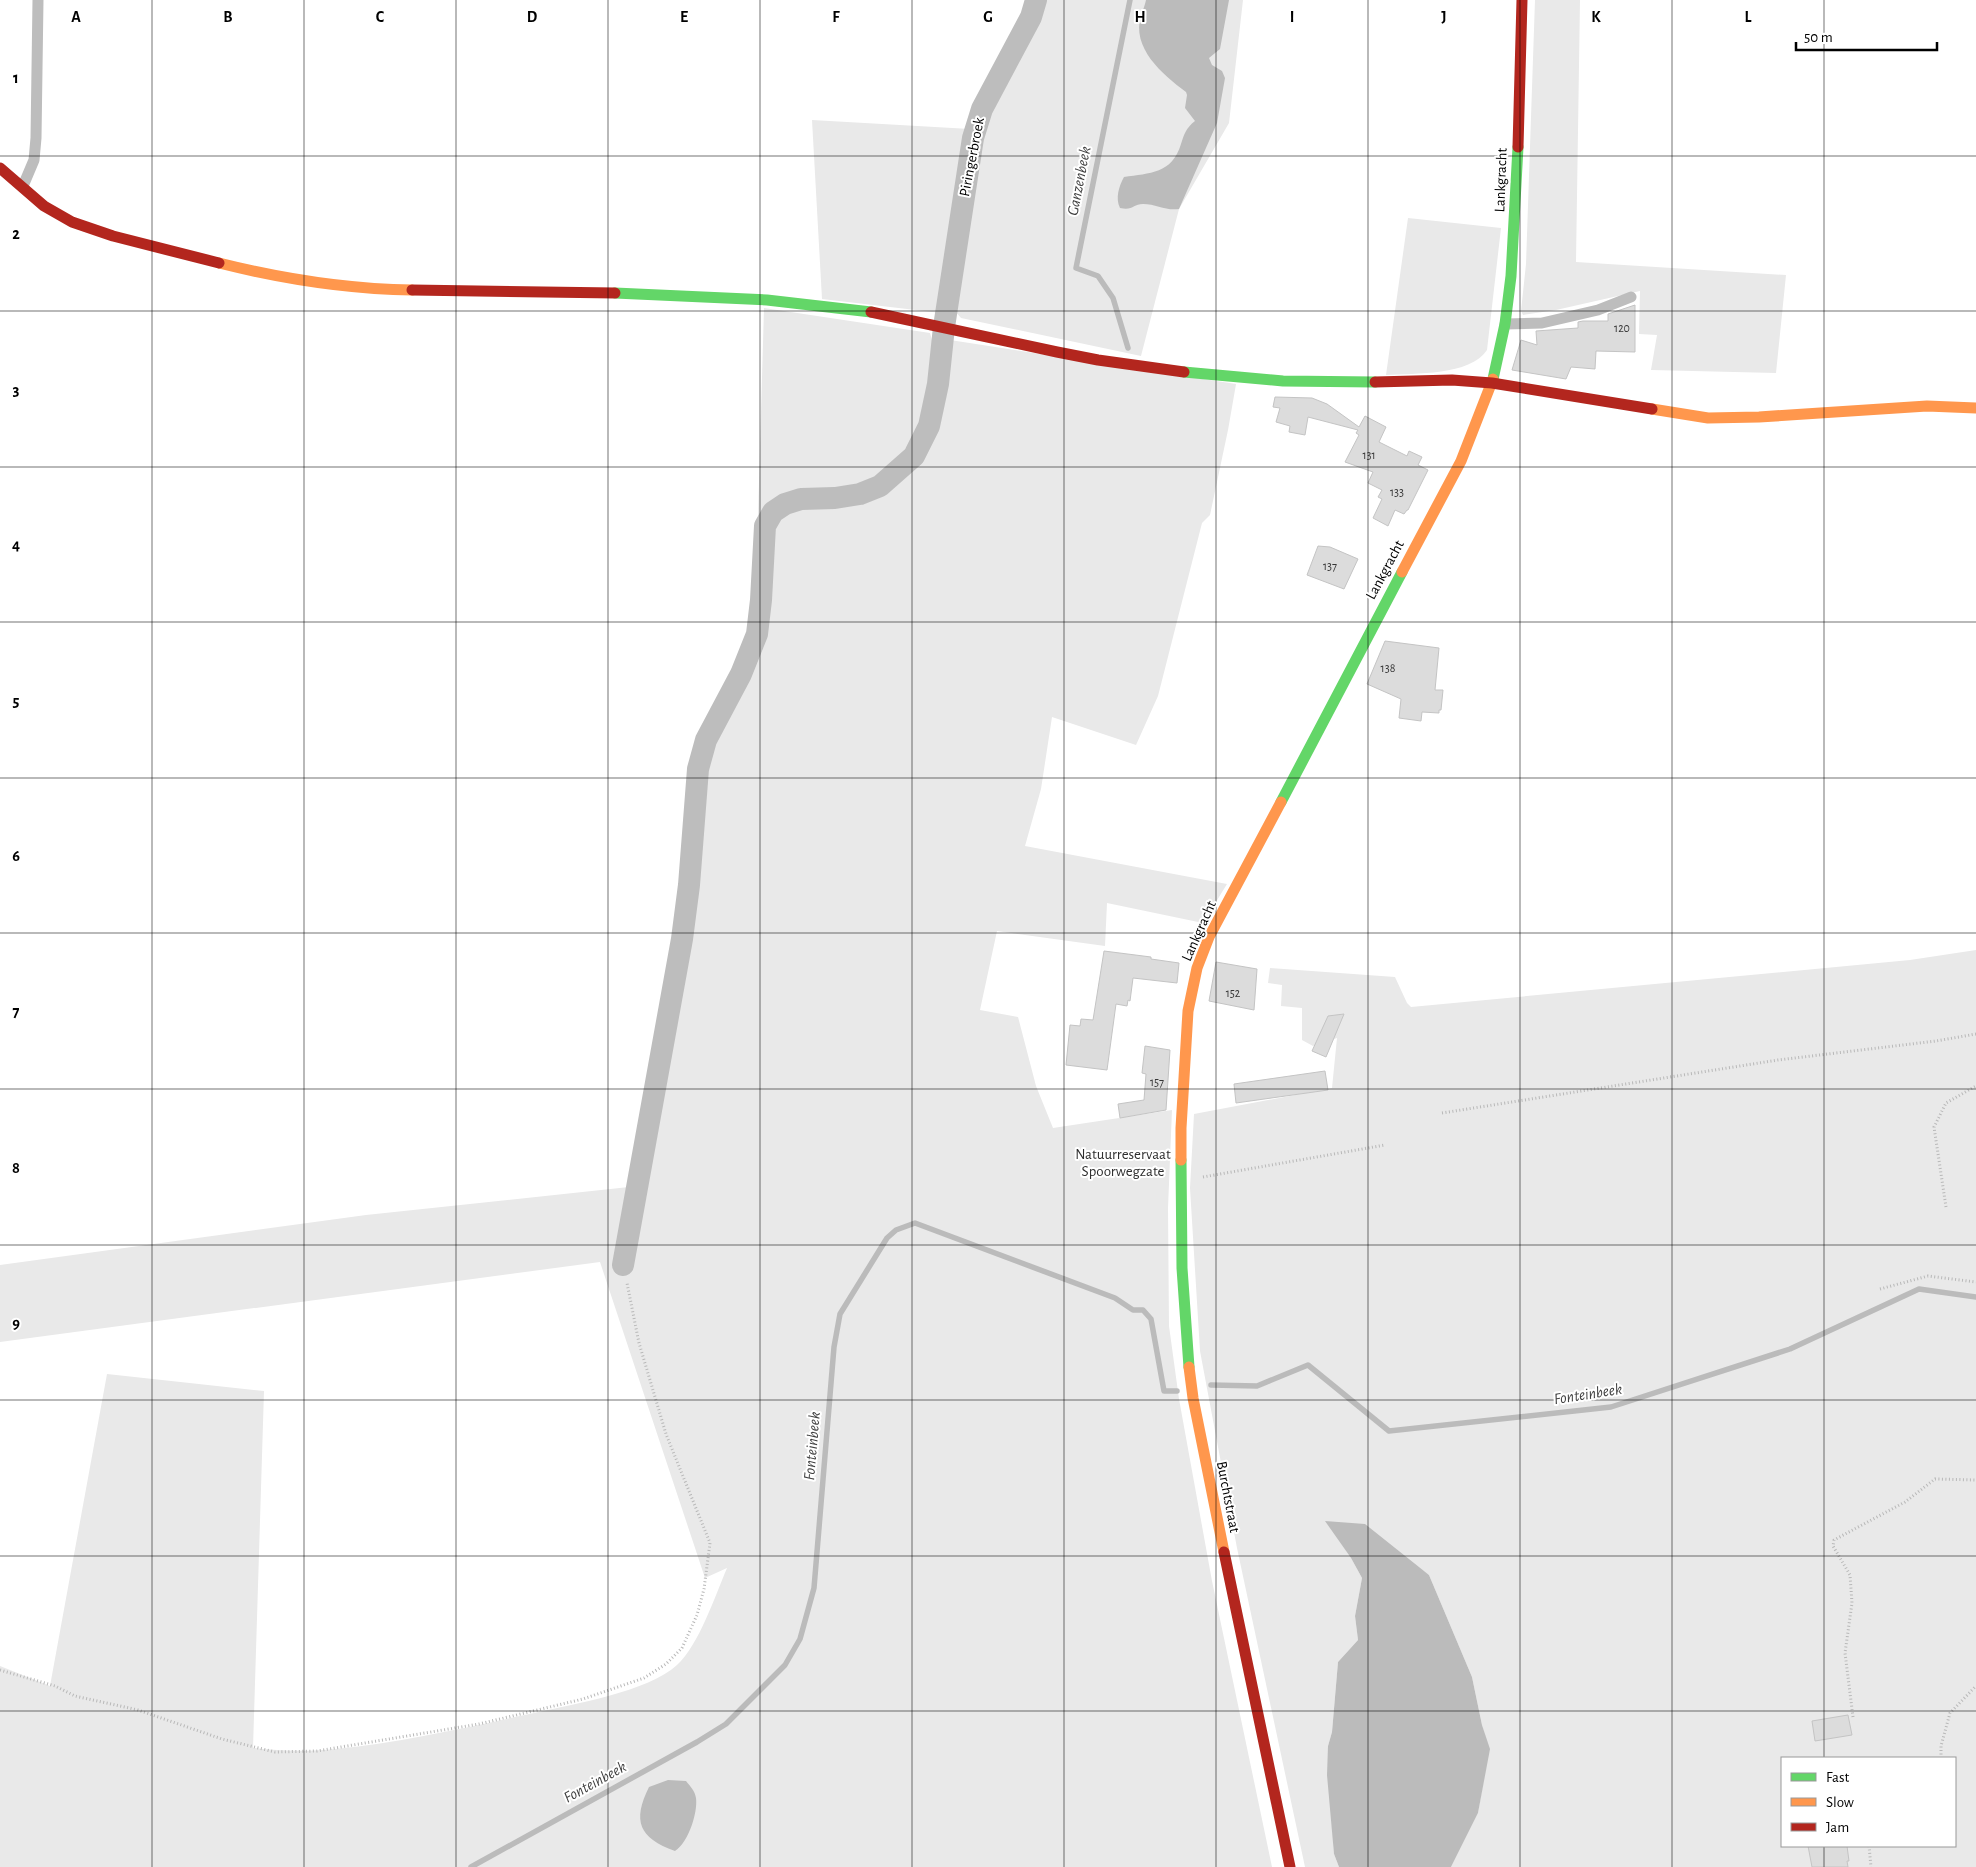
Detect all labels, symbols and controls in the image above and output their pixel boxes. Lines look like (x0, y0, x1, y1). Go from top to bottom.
text: A (71, 9, 81, 25)
text: B (223, 9, 233, 25)
text: C (376, 9, 385, 25)
text: D (527, 9, 538, 25)
text: E (680, 9, 688, 25)
text: F (832, 9, 840, 25)
text: G (983, 9, 993, 25)
text: H (1134, 9, 1146, 25)
text: I (1290, 9, 1294, 25)
text: J (1441, 9, 1447, 25)
text: K (1591, 9, 1601, 25)
text: L (1745, 9, 1752, 25)
scale bar (1796, 20, 1937, 52)
text: 50 m (1804, 30, 1833, 45)
text: 1 (13, 70, 19, 86)
street label: Piringerbroek (957, 116, 987, 198)
water label: Ganzenbeek (1064, 145, 1094, 217)
street label: Lankgracht (1492, 147, 1510, 213)
text: 2 (12, 226, 20, 242)
house number: 120 (1614, 322, 1630, 334)
text: 3 (13, 382, 20, 398)
house number: 131 (1362, 449, 1376, 461)
house number: 133 (1390, 486, 1404, 498)
text: 4 (12, 537, 20, 553)
street label: Lankgracht (1363, 538, 1407, 602)
house number: 137 (1323, 560, 1337, 572)
house number: 138 (1381, 662, 1396, 674)
text: 5 (13, 693, 20, 709)
text: 6 (12, 848, 20, 864)
street label: Lankgracht (1179, 898, 1219, 964)
house number: 152 (1226, 987, 1241, 999)
text: 7 (13, 1004, 20, 1020)
house number: 157 (1150, 1076, 1164, 1088)
park label: Natuurreservaat Spoorwegzate (1075, 1147, 1171, 1179)
text: 8 (12, 1160, 20, 1176)
text: 9 (12, 1315, 20, 1331)
water label: Fonteinbeek (1553, 1381, 1623, 1407)
water label: Fonteinbeek (801, 1411, 823, 1481)
street label: Burchtstraat (1214, 1460, 1242, 1534)
legend (1781, 1757, 1956, 1847)
water label: Fonteinbeek (561, 1758, 629, 1806)
text: Fast (1826, 1770, 1850, 1785)
text: Slow (1826, 1795, 1854, 1810)
text: Jam (1826, 1820, 1849, 1835)

